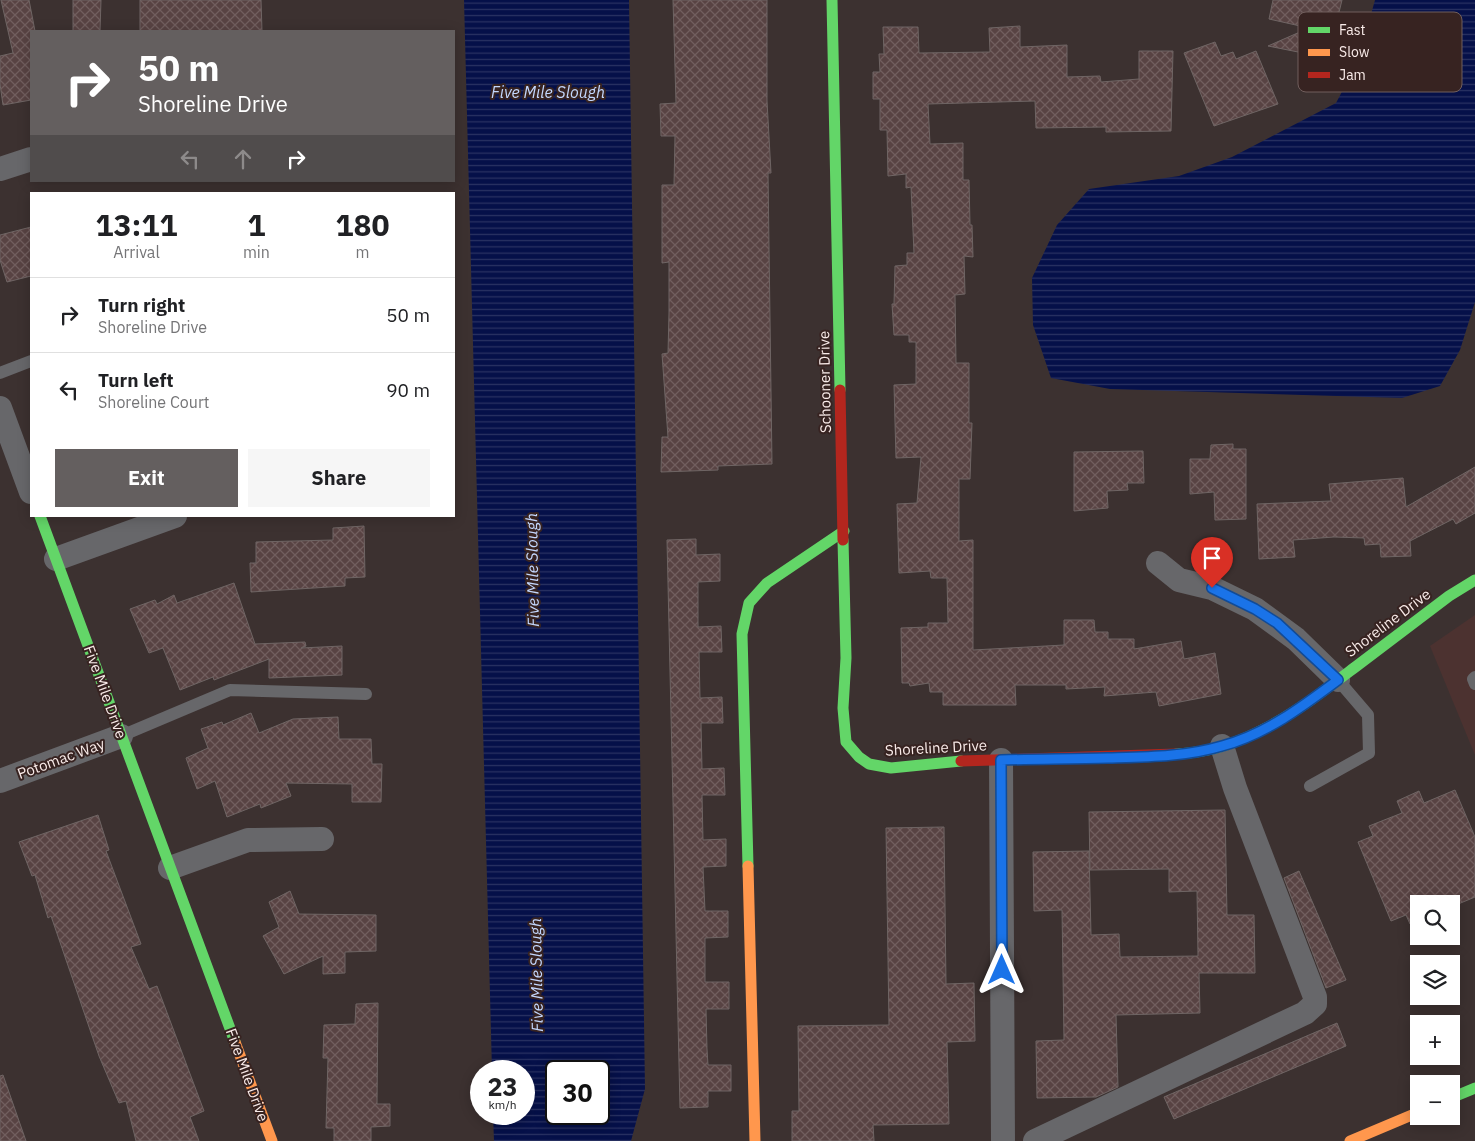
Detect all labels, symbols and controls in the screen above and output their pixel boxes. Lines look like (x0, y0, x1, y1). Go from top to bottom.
legend (1298, 12, 1462, 92)
text: Fast (1339, 21, 1365, 39)
text: Slow (1339, 43, 1370, 61)
text: 50 m (138, 45, 220, 91)
icon: right (55, 50, 120, 115)
text: Jam (1339, 66, 1366, 84)
water label: Five Mile Slough (491, 82, 605, 102)
text: Shoreline Drive (138, 89, 288, 118)
icon: left (176, 145, 204, 173)
icon: ahead (229, 145, 257, 173)
icon: right (282, 145, 310, 173)
text: 13:11 (96, 205, 177, 244)
text: 1 (247, 205, 265, 244)
text: 180 (335, 205, 389, 244)
text: Arrival (113, 242, 160, 262)
text: min (243, 242, 270, 262)
text: m (355, 242, 369, 262)
text: Turn right (98, 293, 185, 317)
icon: right (55, 301, 83, 329)
text: 50 m (386, 303, 430, 327)
text: Shoreline Drive (98, 317, 207, 337)
street label: Schooner Drive (814, 331, 835, 433)
text: Turn left (98, 368, 174, 392)
icon: left (55, 376, 83, 404)
text: 90 m (386, 378, 430, 402)
text: Shoreline Court (98, 392, 209, 412)
button: Exit (55, 449, 238, 507)
button: Share (248, 449, 430, 507)
water label: Five Mile Slough (521, 513, 543, 627)
pin (1191, 537, 1233, 588)
icon: arrive (1198, 544, 1226, 572)
street label: Shoreline Drive (1341, 584, 1434, 661)
street label: Five Mile Drive (80, 643, 131, 741)
street label: Potomac Way (15, 734, 108, 783)
street label: Shoreline Drive (884, 735, 988, 760)
map controls (1410, 895, 1460, 1125)
button: search (1410, 895, 1460, 945)
water label: Five Mile Slough (525, 918, 547, 1032)
position arrow (975, 943, 1027, 995)
button: layers (1410, 955, 1460, 1005)
button: + (1410, 1015, 1460, 1065)
street label: Five Mile Drive (222, 1026, 273, 1124)
speed limit sign: 30 (545, 1060, 610, 1125)
text: 23 (487, 1070, 518, 1103)
button: − (1410, 1075, 1460, 1125)
text: km/h (488, 1097, 517, 1112)

